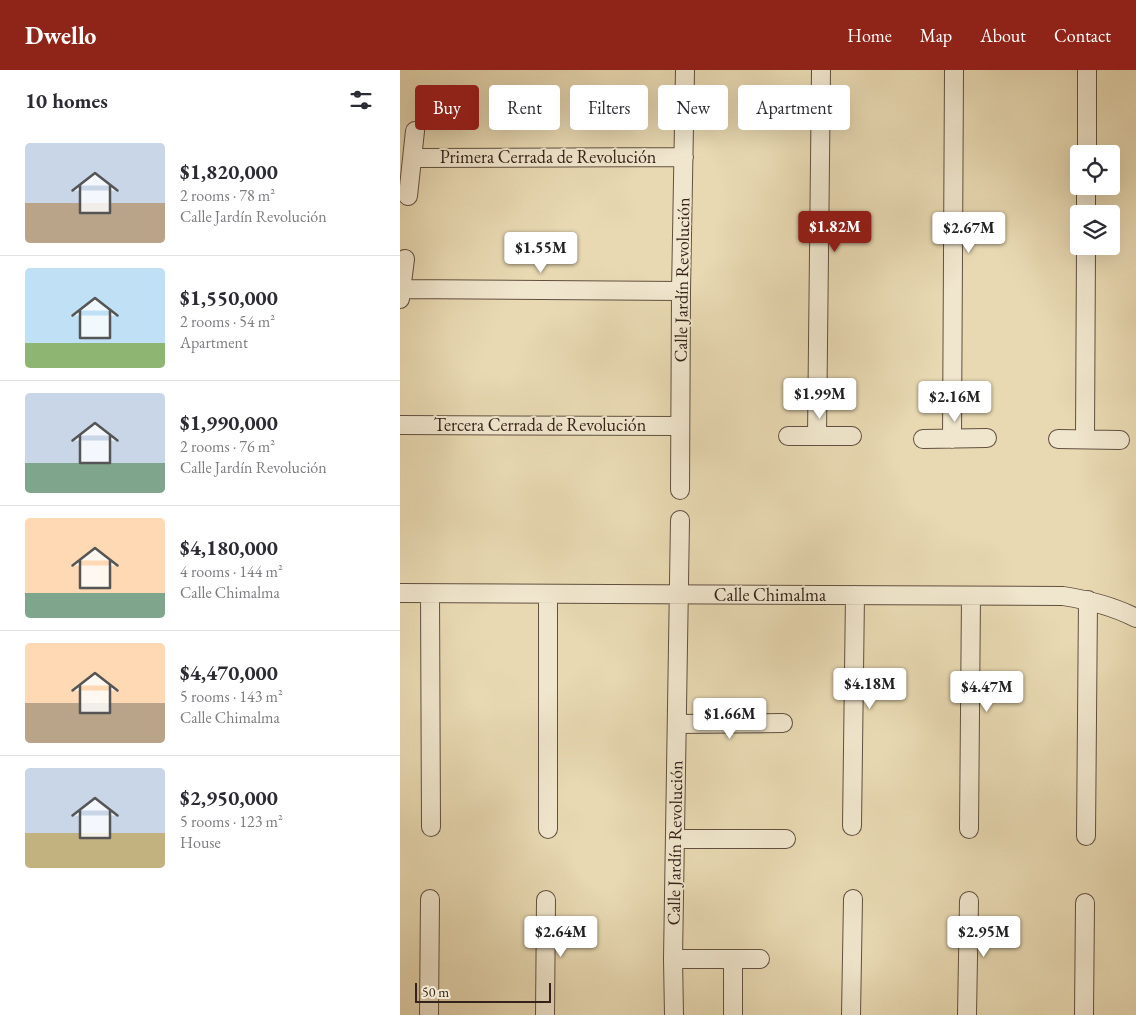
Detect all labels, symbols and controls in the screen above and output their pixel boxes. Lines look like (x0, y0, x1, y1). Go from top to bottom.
text: Dwello (25, 20, 96, 51)
text: Home (847, 24, 892, 47)
text: Map (920, 24, 952, 47)
text: About (980, 24, 1026, 47)
text: Contact (1054, 24, 1111, 47)
chip: Buy (415, 85, 479, 130)
chip: Rent (489, 85, 560, 130)
chip: Filters (570, 85, 648, 130)
chip: New (658, 85, 728, 130)
chip: Apartment (738, 85, 850, 130)
icon: filters (347, 86, 375, 114)
text: 10 homes (25, 87, 108, 114)
street label: Primera Cerrada de Revolución (440, 145, 657, 168)
map controls (1070, 145, 1120, 255)
button: locate (1070, 145, 1120, 195)
text: $1,820,000 (180, 158, 278, 185)
icon: home (65, 163, 125, 223)
text: 2 rooms · 78 m² (180, 185, 275, 206)
street label: Calle Jardín Revolución (669, 197, 694, 363)
button: layers (1070, 205, 1120, 255)
text: Calle Jardín Revolución (180, 206, 327, 227)
pin: $1.82M (794, 210, 876, 253)
pin: $2.67M (928, 212, 1010, 254)
text: $1.82M (809, 216, 861, 237)
text: $2.67M (943, 217, 995, 238)
pin: $1.55M (500, 232, 582, 274)
text: $1.55M (515, 237, 567, 258)
text: $1,550,000 (180, 284, 278, 311)
icon: home (65, 288, 125, 348)
text: 2 rooms · 54 m² (180, 311, 275, 332)
text: Apartment (180, 332, 248, 353)
pin: $1.99M (779, 378, 861, 420)
pin: $2.16M (914, 380, 996, 423)
text: $1.99M (794, 383, 846, 404)
text: $2.16M (929, 386, 981, 407)
text: $1,990,000 (180, 409, 278, 436)
icon: home (65, 413, 125, 473)
street label: Tercera Cerrada de Revolución (434, 413, 647, 436)
text: 2 rooms · 76 m² (180, 436, 275, 457)
text: Calle Jardín Revolución (180, 457, 327, 478)
text: $4,180,000 (180, 534, 278, 561)
icon: home (65, 538, 125, 598)
text: 4 rooms · 144 m² (180, 561, 283, 582)
text: Calle Chimalma (180, 582, 280, 603)
street label: Calle Chimalma (714, 583, 827, 606)
text: $4,470,000 (180, 659, 278, 686)
icon: home (65, 663, 125, 723)
pin: $4.18M (829, 668, 911, 710)
pin: $4.47M (946, 670, 1028, 713)
text: $4.18M (844, 673, 896, 694)
text: $4.47M (961, 676, 1013, 697)
text: 5 rooms · 143 m² (180, 686, 283, 707)
pin: $1.66M (689, 698, 771, 740)
text: $1.66M (704, 703, 756, 724)
text: Calle Chimalma (180, 707, 280, 728)
street label: Calle Jardín Revolución (662, 760, 687, 926)
text: $2,950,000 (180, 784, 278, 811)
icon: home (65, 788, 125, 848)
text: 5 rooms · 123 m² (180, 811, 283, 832)
text: House (180, 832, 221, 853)
pin: $2.64M (520, 916, 602, 958)
pin: $2.95M (943, 916, 1025, 958)
text: $2.64M (535, 921, 587, 942)
text: $2.95M (958, 921, 1010, 942)
scale bar (415, 980, 551, 1003)
text: 50 m (422, 983, 449, 1001)

